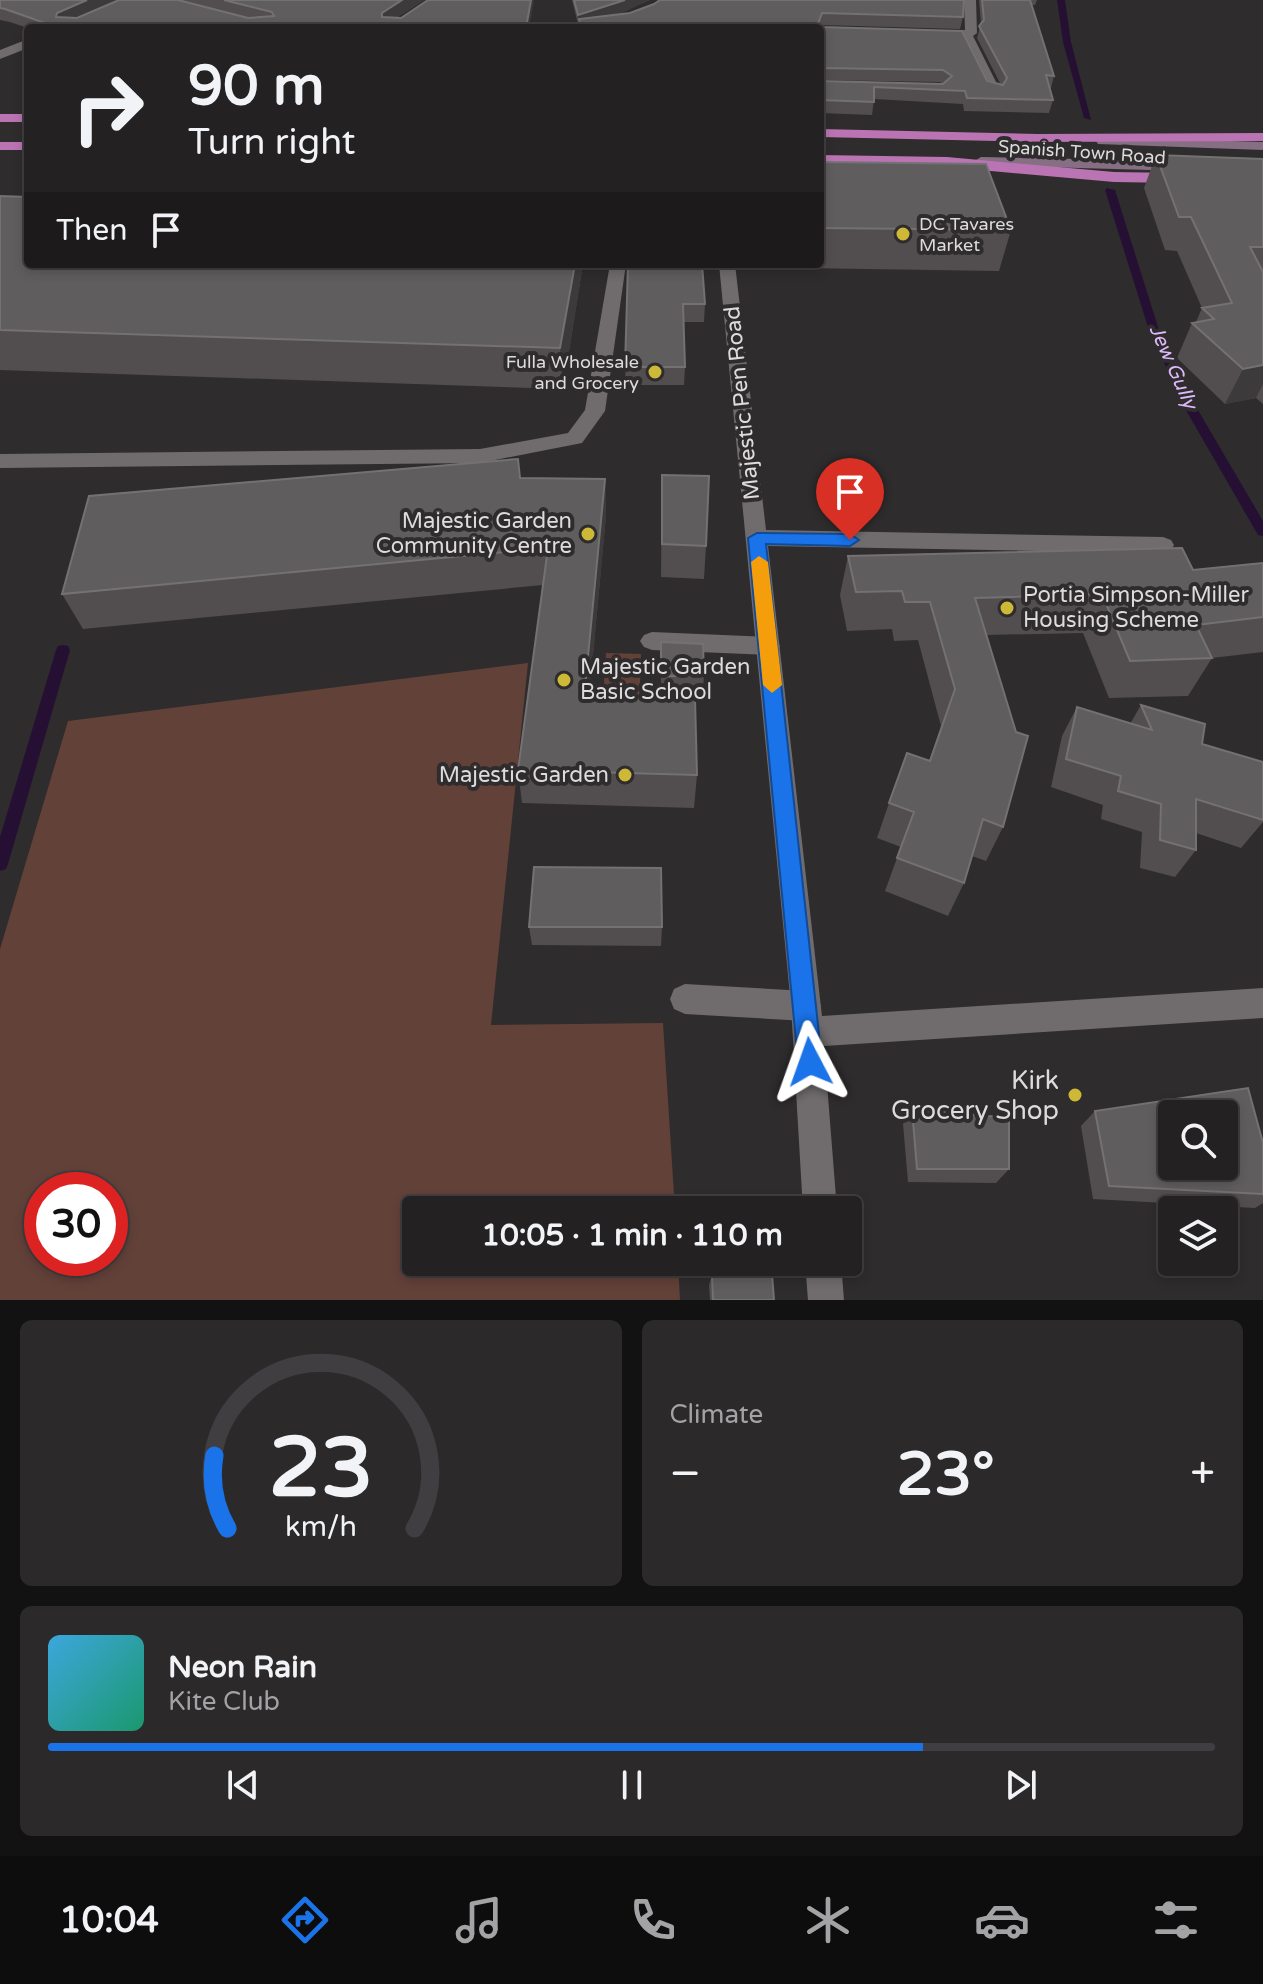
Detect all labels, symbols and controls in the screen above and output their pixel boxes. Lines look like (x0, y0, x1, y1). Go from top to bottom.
text: 90 m (188, 53, 324, 120)
icon: right (56, 56, 160, 160)
text: Turn right (188, 121, 355, 164)
street label: Spanish Town Road (997, 135, 1167, 169)
icon: arrive (144, 208, 188, 252)
text: Then (56, 212, 128, 249)
place label: DC Tavares Market (919, 213, 1014, 256)
marker: DC Tavares Market (894, 225, 912, 243)
street label: Majestic Pen Road (719, 305, 765, 501)
water label: Jew Gully (1144, 321, 1203, 415)
place label: Fulla Wholesale and Grocery (506, 351, 639, 394)
marker: Fulla Wholesale and Grocery (646, 363, 664, 381)
pin (816, 458, 884, 540)
icon: arrive (828, 470, 872, 514)
place label: Majestic Garden Community Centre (376, 508, 572, 559)
marker: Majestic Garden Community Centre (579, 525, 597, 543)
place label: Portia Simpson-Miller Housing Scheme (1023, 582, 1249, 633)
marker: Portia Simpson-Miller Housing Scheme (998, 599, 1016, 617)
place label: Majestic Garden Basic School (580, 654, 750, 705)
marker: Majestic Garden Basic School (555, 671, 573, 689)
place label: Majestic Garden (439, 762, 609, 788)
marker: Majestic Garden (616, 766, 634, 784)
position arrow (768, 1020, 852, 1104)
place label: Kirk Grocery Shop (891, 1065, 1059, 1126)
marker: Kirk Grocery Shop (1066, 1086, 1084, 1104)
map controls (1158, 1100, 1238, 1276)
button: search (1158, 1100, 1238, 1180)
speed limit sign: 30 (24, 1172, 128, 1276)
button: layers (1158, 1196, 1238, 1276)
text: 10:05 · 1 min · 110 m (481, 1217, 783, 1254)
text: Climate (670, 1399, 763, 1430)
text: 23 (269, 1419, 373, 1519)
text: 23° (897, 1439, 995, 1511)
text: − (670, 1448, 701, 1501)
text: + (1190, 1448, 1215, 1501)
text: km/h (285, 1510, 357, 1544)
text: Neon Rain (168, 1649, 317, 1686)
text: Kite Club (168, 1686, 280, 1717)
icon: previous (221, 1763, 265, 1807)
icon: pause (610, 1763, 654, 1807)
icon: next (999, 1763, 1043, 1807)
icon: directions (277, 1892, 333, 1948)
icon: music (451, 1892, 507, 1948)
icon: phone (625, 1892, 681, 1948)
icon: climate (800, 1892, 856, 1948)
icon: car (974, 1892, 1030, 1948)
icon: filters (1148, 1892, 1204, 1948)
text: 10:04 (59, 1899, 159, 1942)

